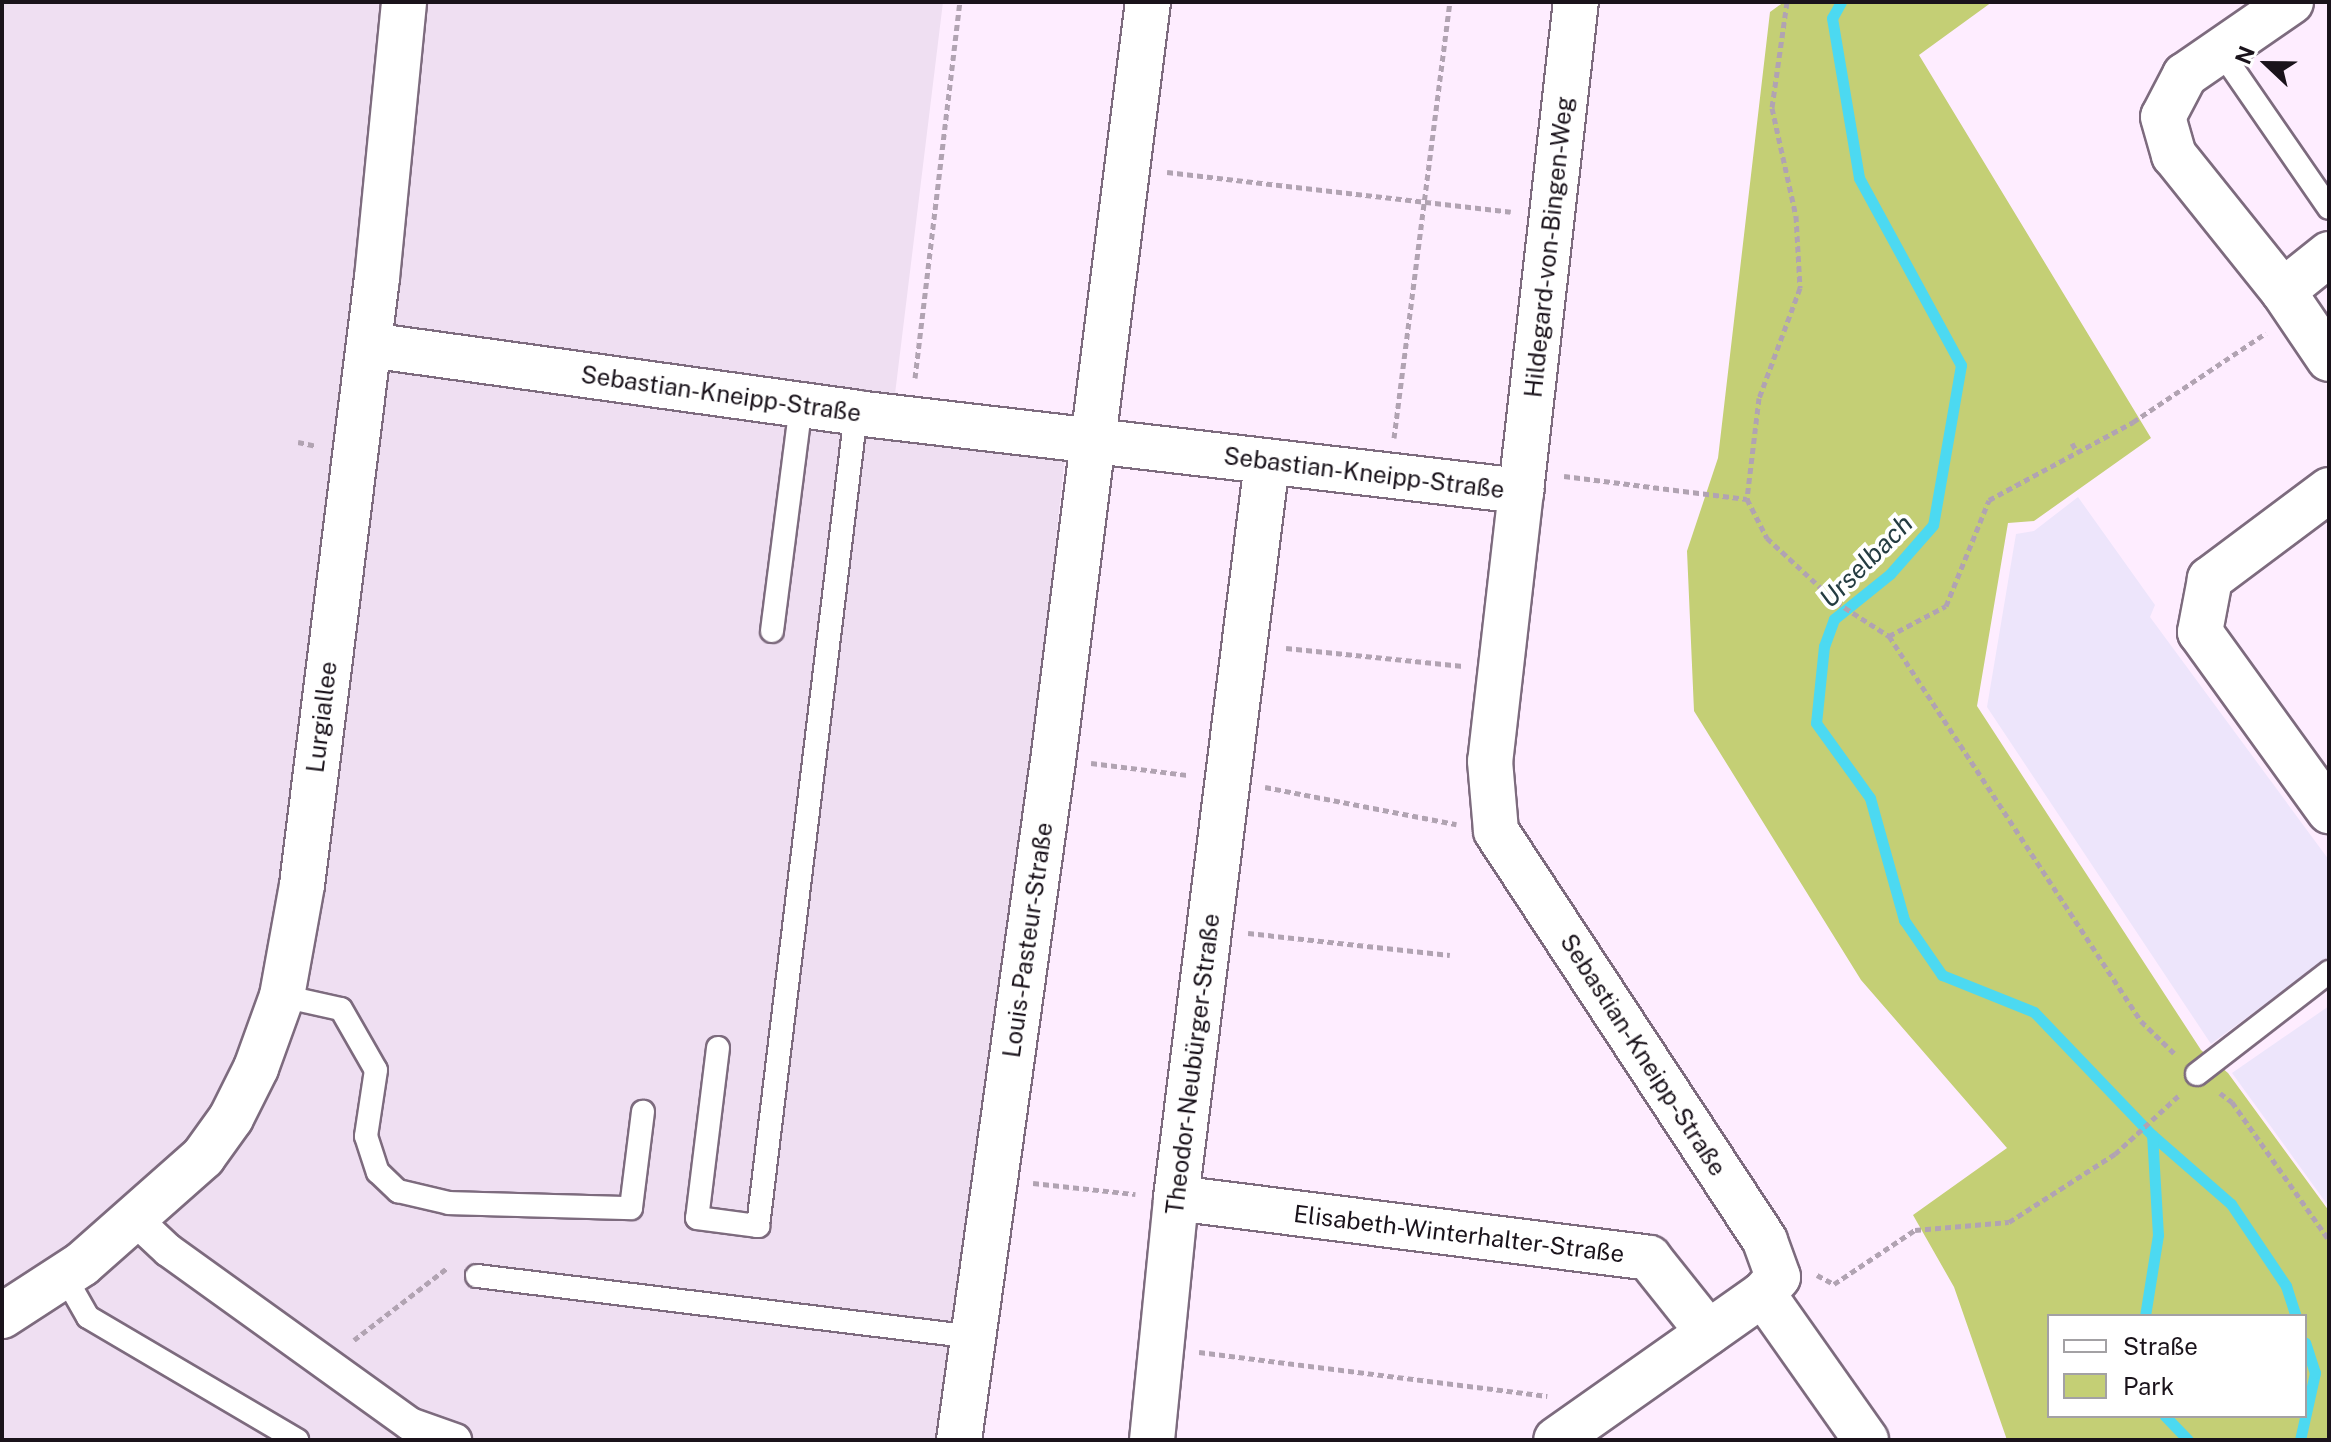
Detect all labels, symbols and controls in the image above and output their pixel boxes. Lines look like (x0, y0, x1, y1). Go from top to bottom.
north arrow (2227, 24, 2307, 104)
text: N (2229, 42, 2260, 68)
street label: Hildegard-von-Bingen-Weg (1519, 95, 1579, 399)
street label: Sebastian-Kneipp-Straße (579, 360, 863, 428)
street label: Sebastian-Kneipp-Straße (1222, 441, 1506, 505)
water label: Urselbach (1813, 508, 1919, 614)
street label: Lurgiallee (301, 660, 343, 774)
street label: Louis-Pasteur-Straße (997, 820, 1059, 1060)
street label: Theodor-Neubürger-Straße (1160, 912, 1226, 1216)
street label: Sebastian-Kneipp-Straße (1554, 929, 1732, 1181)
street label: Elisabeth-Winterhalter-Straße (1292, 1199, 1626, 1269)
legend (2047, 1314, 2307, 1418)
text: Straße (2123, 1332, 2198, 1360)
text: Park (2123, 1372, 2174, 1400)

